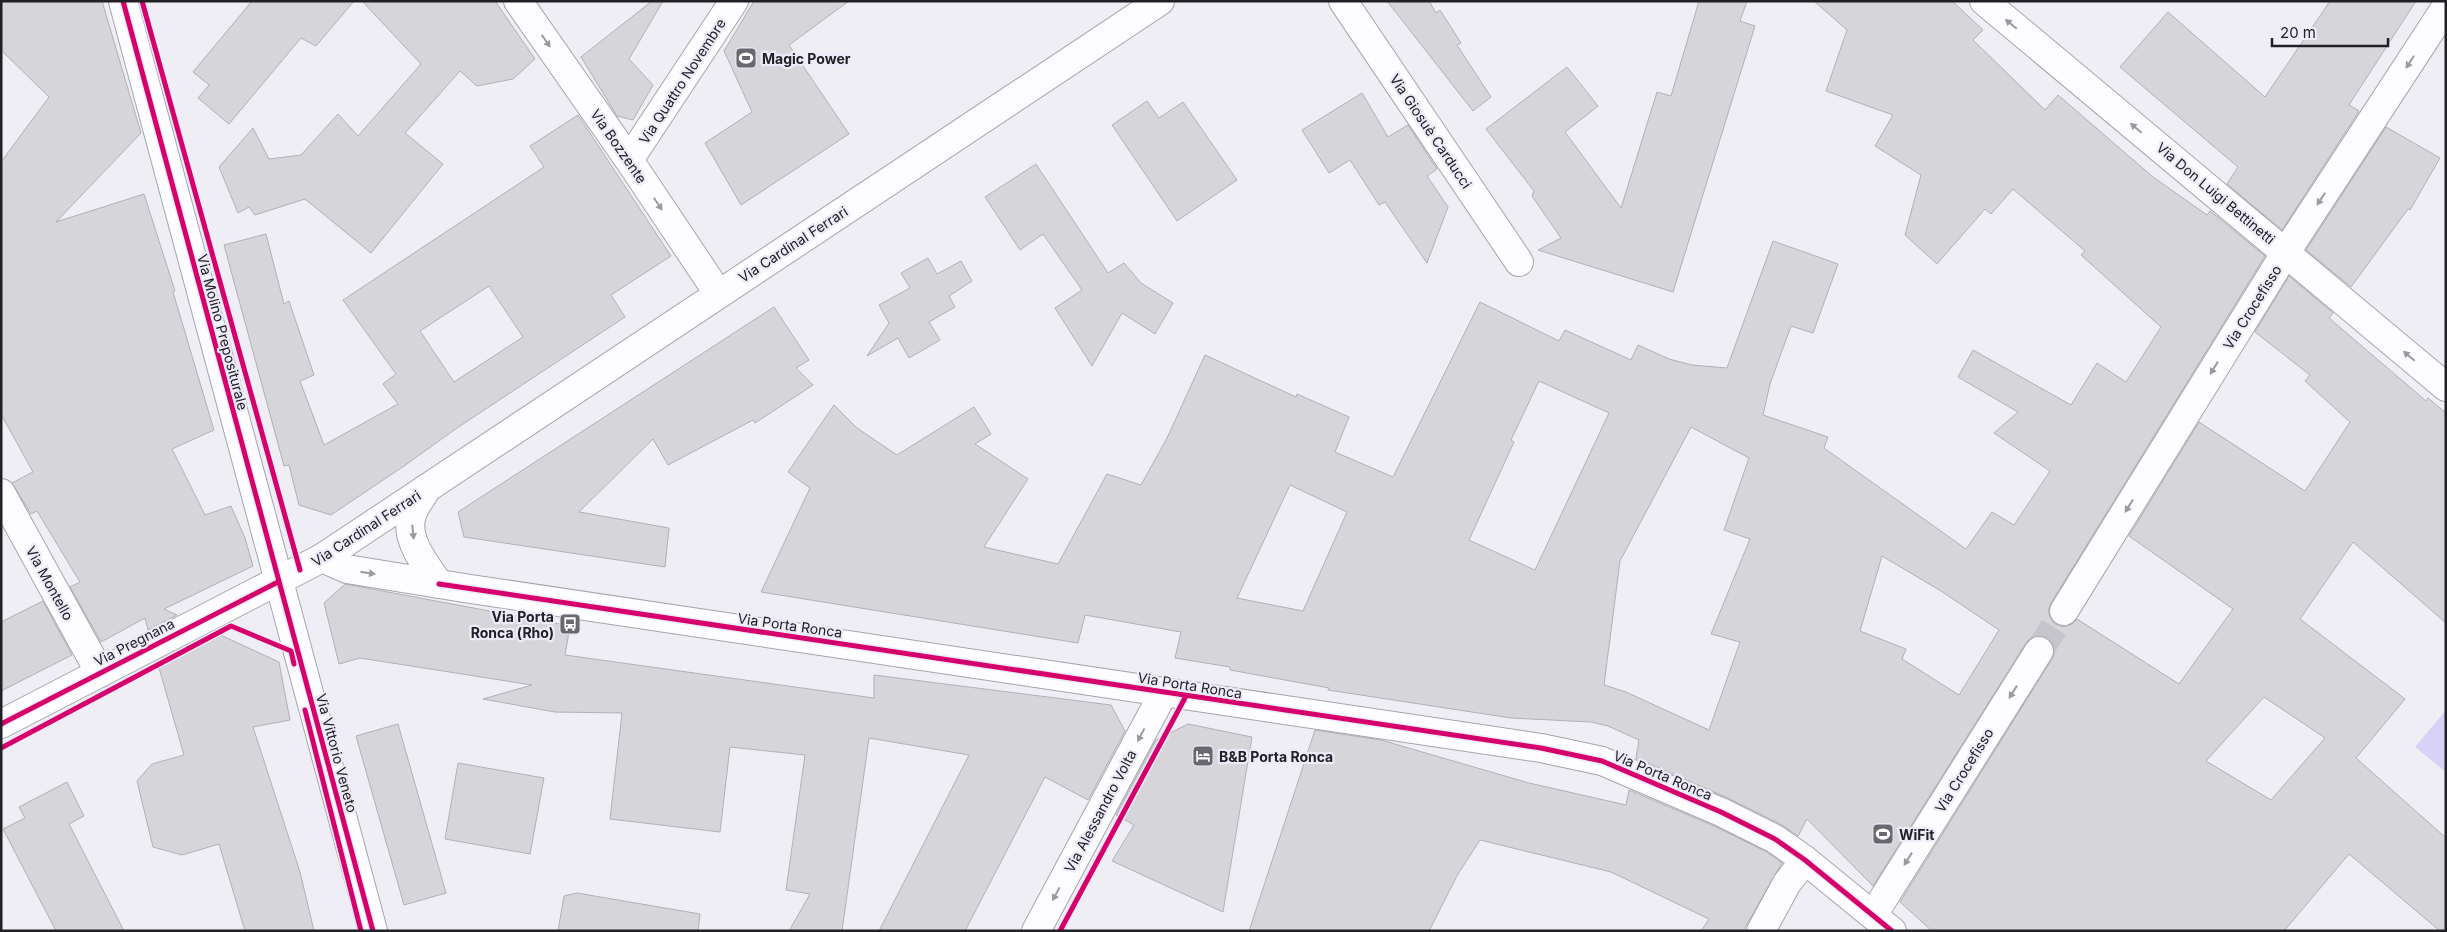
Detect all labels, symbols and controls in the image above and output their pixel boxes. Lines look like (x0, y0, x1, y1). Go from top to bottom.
street label: Via Quattro Novembre (635, 15, 729, 147)
scale bar (2272, 15, 2388, 47)
one-way arrow (2006, 18, 2018, 30)
text: 20 m (2280, 23, 2316, 42)
one-way arrow (541, 34, 551, 48)
sports icon: Magic Power (734, 46, 758, 70)
place label: Magic Power (762, 50, 851, 67)
one-way arrow (2405, 56, 2414, 69)
street label: Via Giosuè Carducci (1386, 71, 1476, 191)
street label: Via Bozzente (587, 106, 651, 186)
one-way arrow (2130, 122, 2143, 133)
street label: Via Don Luigi Bettinetti (2153, 139, 2279, 247)
one-way arrow (2317, 192, 2326, 205)
one-way arrow (653, 197, 663, 210)
street label: Via Cardinal Ferrari (735, 202, 851, 286)
street label: Via Molino Prepositurale (194, 252, 252, 412)
street label: Via Crocefisso (2219, 262, 2285, 352)
one-way arrow (2402, 350, 2415, 361)
one-way arrow (2210, 361, 2219, 374)
street label: Via Cardinal Ferrari (308, 486, 424, 570)
one-way arrow (2124, 499, 2133, 512)
one-way arrow (409, 525, 417, 541)
street label: Via Montello (23, 543, 77, 623)
one-way arrow (360, 569, 376, 577)
place label: Via Porta Ronca (Rho) (471, 608, 554, 641)
street label: Via Porta Ronca (737, 609, 843, 641)
bus stop icon: Via Porta Ronca (Rho) (558, 612, 582, 636)
street label: Via Pregnana (91, 614, 177, 670)
street label: Via Porta Ronca (1137, 668, 1243, 702)
one-way arrow (2008, 686, 2017, 699)
street label: Via Vittorio Veneto (313, 692, 361, 814)
street label: Via Crocefisso (1931, 725, 1997, 815)
one-way arrow (1137, 728, 1145, 742)
hotel icon: B&B Porta Ronca (1191, 744, 1215, 768)
street label: Via Alessandro Volta (1060, 747, 1140, 875)
street label: Via Porta Ronca (1611, 747, 1715, 803)
place label: B&B Porta Ronca (1219, 748, 1333, 765)
sports icon: WiFit (1871, 822, 1895, 846)
place label: WiFit (1899, 826, 1934, 843)
one-way arrow (1903, 853, 1912, 866)
one-way arrow (1052, 886, 1060, 901)

